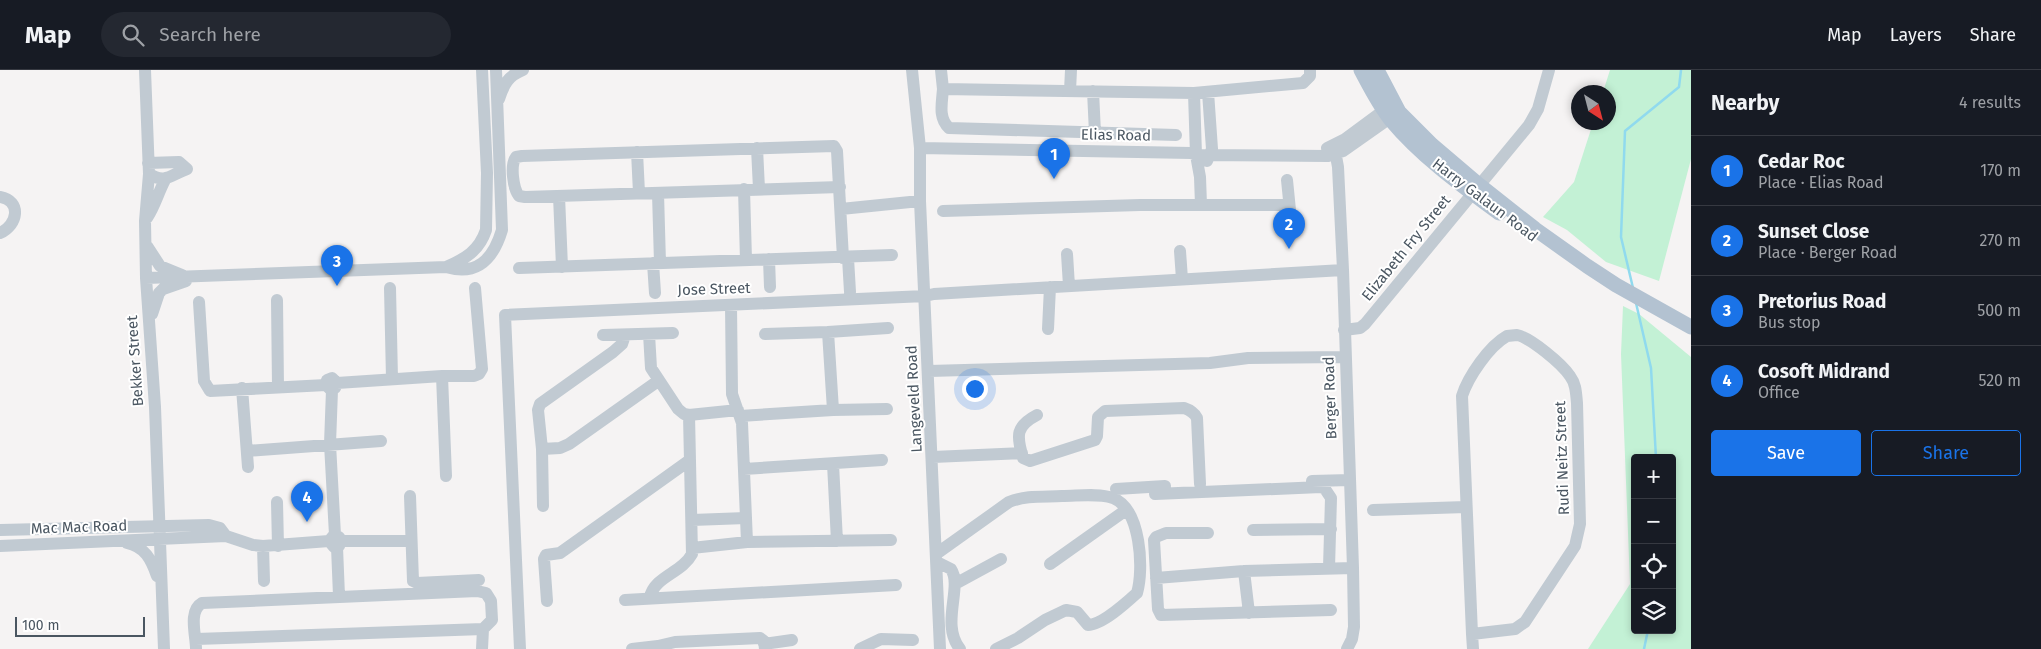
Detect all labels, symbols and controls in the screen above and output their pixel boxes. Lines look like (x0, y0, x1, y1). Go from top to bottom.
search box (101, 12, 451, 57)
text: Map (25, 21, 71, 49)
icon: search (119, 21, 147, 49)
text: Search here (159, 23, 261, 46)
text: Map (1827, 24, 1862, 46)
text: Layers (1890, 24, 1942, 46)
text: Share (1970, 24, 2016, 46)
north arrow (1571, 85, 1616, 130)
text: Nearby (1711, 90, 1779, 116)
text: 4 results (1959, 93, 2021, 112)
street label: Elias Road (1081, 125, 1151, 145)
pin: 1 (1038, 138, 1070, 179)
text: Cedar Roc (1758, 150, 1845, 173)
street label: Harry Galaun Road (1429, 154, 1541, 246)
text: 1 (1723, 161, 1731, 180)
text: 170 m (1980, 161, 2021, 180)
text: Place · Elias Road (1758, 173, 1884, 192)
street label: Elizabeth Fry Street (1358, 191, 1455, 305)
pin: 2 (1273, 208, 1305, 249)
text: Sunset Close (1758, 220, 1869, 243)
text: 2 (1723, 231, 1731, 250)
text: 270 m (1979, 231, 2021, 250)
text: Place · Berger Road (1758, 243, 1897, 262)
pin: 3 (321, 245, 353, 286)
street label: Jose Street (677, 279, 751, 299)
text: Pretorius Road (1758, 290, 1886, 313)
text: 3 (1723, 301, 1731, 320)
text: 500 m (1977, 301, 2021, 320)
text: Bus stop (1758, 313, 1821, 332)
street label: Bekker Street (123, 314, 147, 407)
street label: Langeveld Road (902, 345, 926, 453)
street label: Berger Road (1320, 356, 1340, 440)
text: Cosoft Midrand (1758, 360, 1890, 383)
text: 4 (1722, 371, 1732, 390)
text: 520 m (1978, 371, 2021, 390)
your location (962, 376, 988, 402)
text: Office (1758, 383, 1800, 402)
street label: Rudi Neitz Street (1551, 400, 1573, 515)
button: Save (1711, 430, 1861, 476)
button: Share (1871, 430, 2021, 476)
map controls (1631, 454, 1676, 634)
button: + (1631, 454, 1676, 499)
pin: 4 (291, 481, 323, 522)
button: − (1631, 499, 1676, 544)
street label: Mac Mac Road (30, 516, 128, 538)
button: locate (1631, 544, 1676, 589)
button: layers (1631, 589, 1676, 634)
scale bar (15, 614, 145, 637)
text: 100 m (22, 617, 59, 634)

